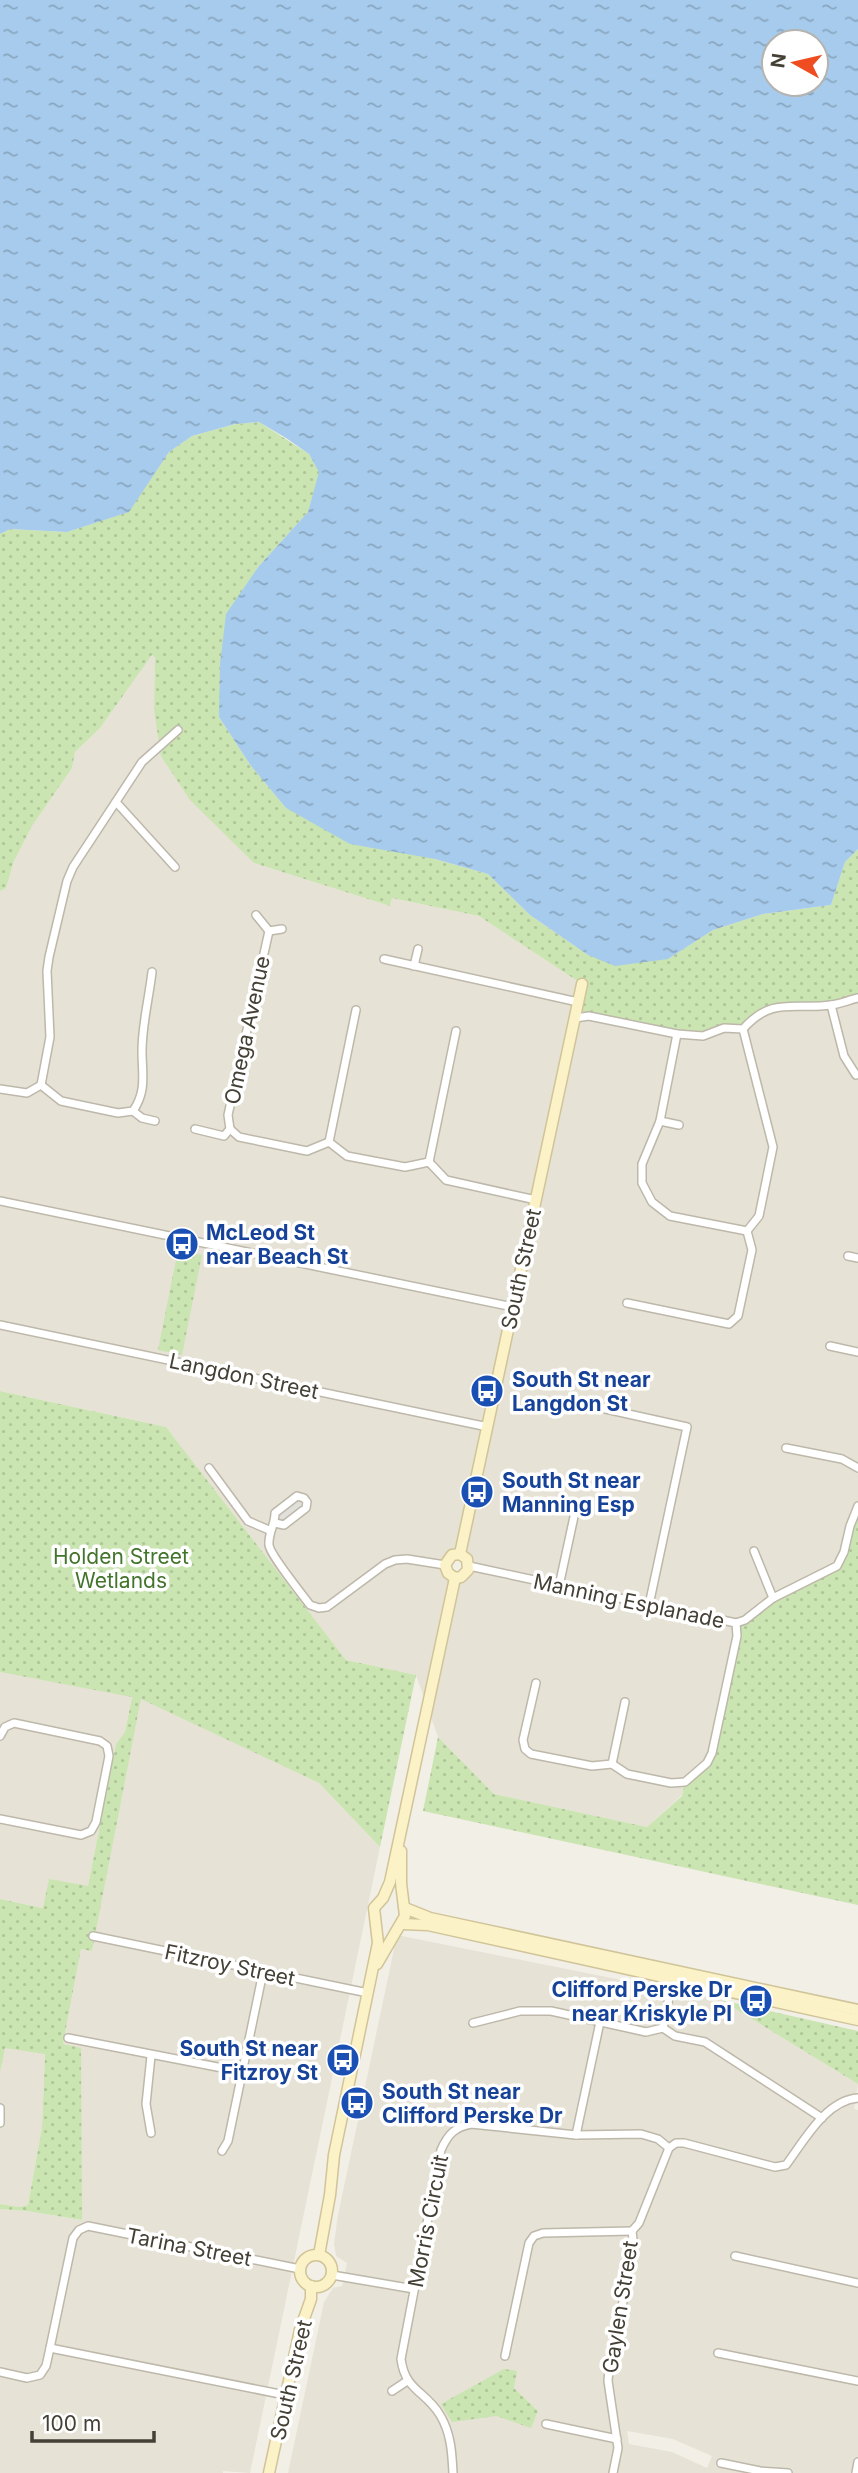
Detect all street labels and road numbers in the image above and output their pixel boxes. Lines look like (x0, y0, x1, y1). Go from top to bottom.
street label: Omega Avenue (219, 954, 275, 1106)
street label: South Street (496, 1206, 546, 1332)
street label: Langdon Street (167, 1348, 321, 1404)
street label: Manning Esplanade (531, 1569, 727, 1633)
street label: Fitzroy Street (163, 1939, 298, 1991)
street label: Morris Circuit (403, 2152, 453, 2289)
street label: Tarina Street (125, 2223, 254, 2271)
street label: Gaylen Street (597, 2239, 643, 2375)
street label: South Street (265, 2317, 317, 2443)

